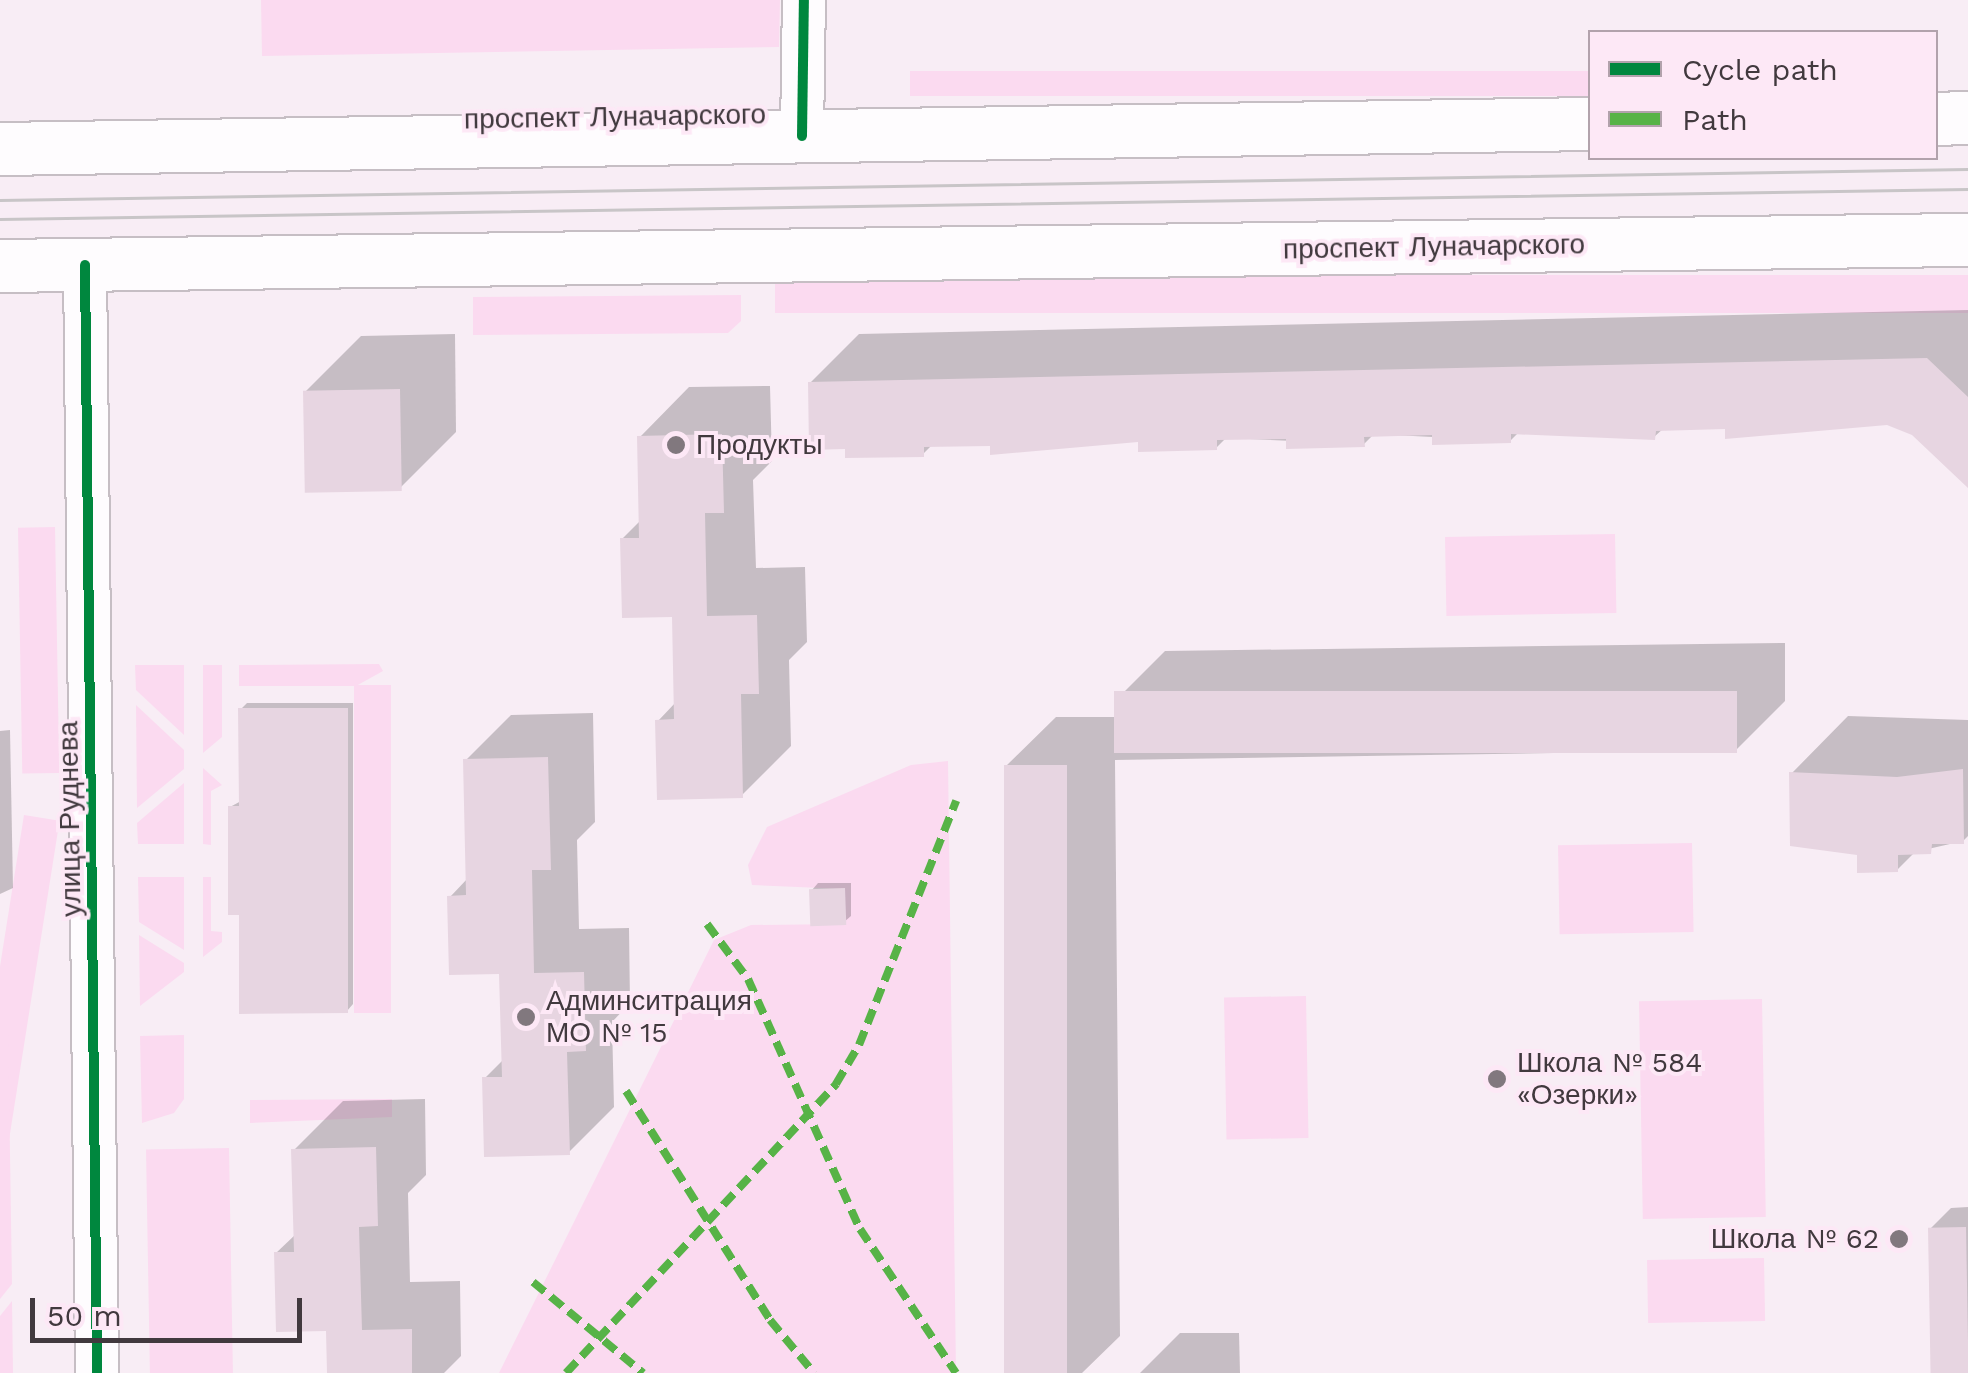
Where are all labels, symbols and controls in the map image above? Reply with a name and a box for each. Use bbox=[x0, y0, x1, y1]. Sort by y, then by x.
legend bbox=[1588, 30, 1938, 160]
text: Cycle path bbox=[1682, 52, 1838, 87]
street label: проспект Луначарского bbox=[464, 98, 766, 136]
text: Path bbox=[1682, 102, 1748, 137]
street label: проспект Луначарского bbox=[1283, 228, 1585, 266]
place label: Продукты bbox=[696, 428, 823, 462]
marker: Продукты bbox=[665, 434, 687, 456]
street label: улица Руднева bbox=[51, 721, 89, 917]
place label: Админситрация МО № 15 bbox=[546, 984, 752, 1050]
marker: Админситрация МО № 15 bbox=[515, 1006, 537, 1028]
place label: Школа № 584 «Озерки» bbox=[1517, 1046, 1702, 1112]
marker: Школа № 584 «Озерки» bbox=[1486, 1068, 1508, 1090]
place label: Школа № 62 bbox=[1711, 1222, 1879, 1256]
marker: Школа № 62 bbox=[1888, 1228, 1910, 1250]
scale bar bbox=[35, 1278, 308, 1340]
text: 50 m bbox=[47, 1298, 122, 1333]

